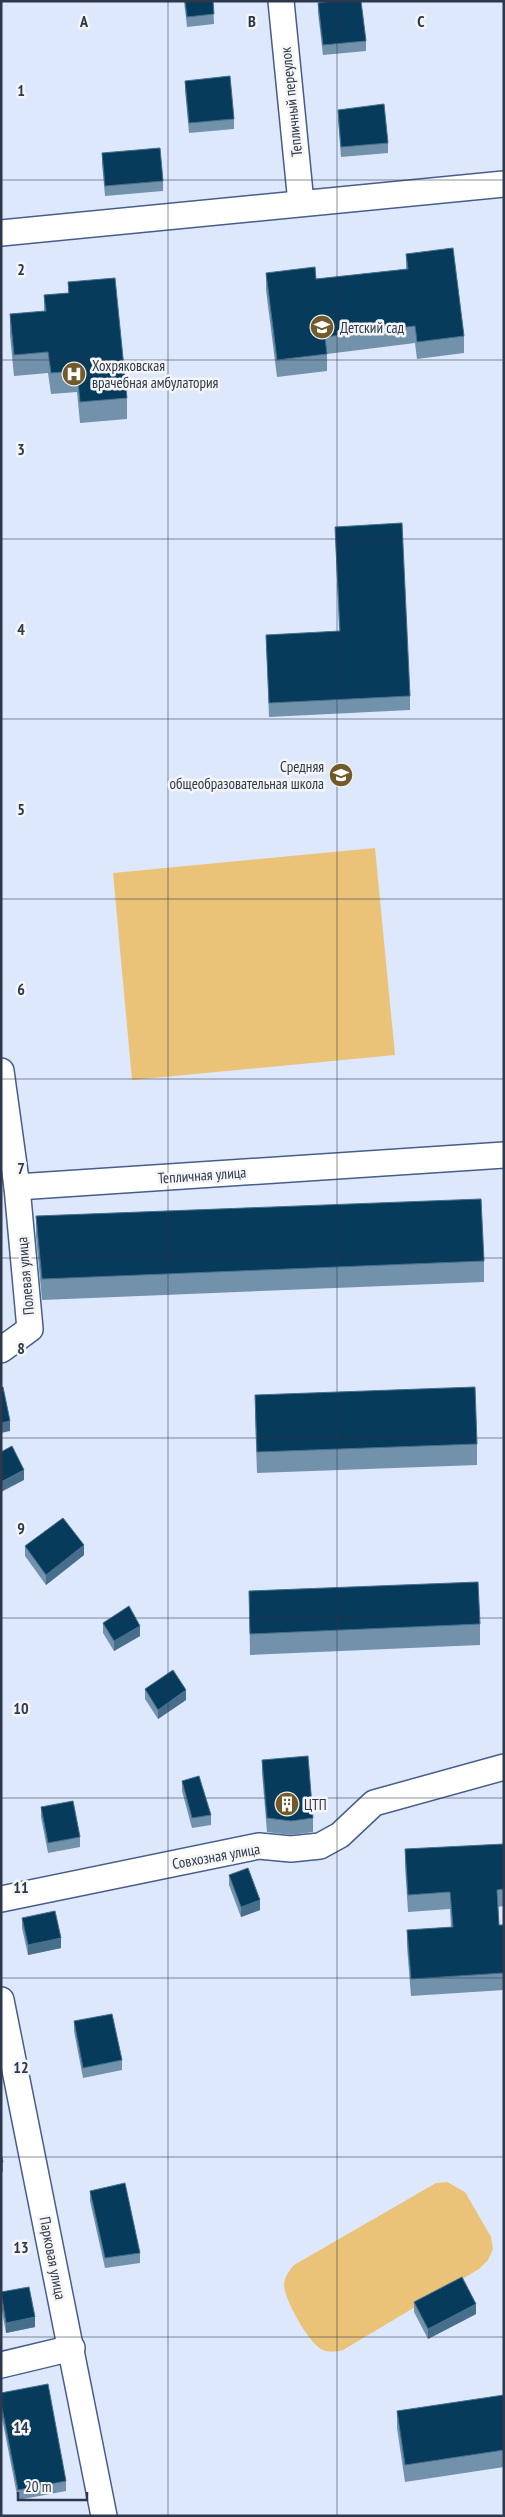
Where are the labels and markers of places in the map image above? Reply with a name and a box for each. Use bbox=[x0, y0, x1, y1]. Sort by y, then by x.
school or university icon: Детский сад bbox=[309, 314, 335, 340]
place label: Детский сад bbox=[340, 318, 405, 337]
place label: Хохряковская врачебная амбулатория bbox=[92, 356, 219, 392]
hospital icon: Хохряковская врачебная амбулатория bbox=[61, 361, 87, 387]
place label: Средняя общеобразовательная школа bbox=[170, 757, 324, 793]
school or university icon: Средняя общеобразовательная школа bbox=[328, 762, 354, 788]
building icon: ЦТП bbox=[274, 1791, 300, 1817]
place label: ЦТП bbox=[304, 1795, 327, 1814]

